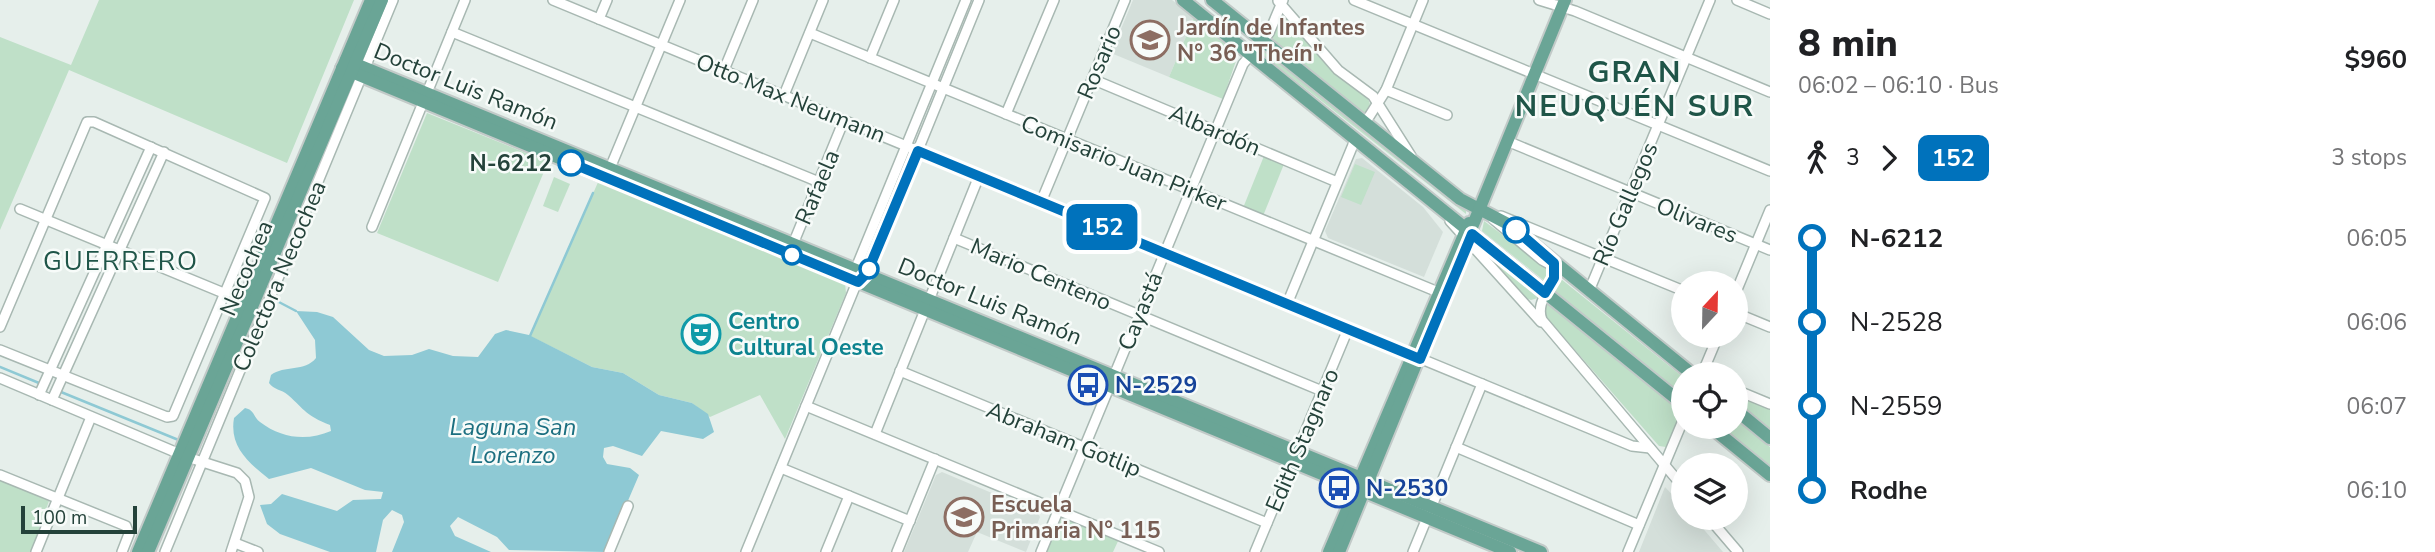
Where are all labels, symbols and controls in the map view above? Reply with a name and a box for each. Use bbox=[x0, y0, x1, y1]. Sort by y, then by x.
place label: Jardín de Infantes N° 36 "Theín" bbox=[1176, 12, 1365, 69]
text: 8 min bbox=[1798, 18, 1898, 69]
school or university icon: Jardín de Infantes N° 36 "Theín" bbox=[1129, 19, 1171, 61]
street label: Rosario bbox=[1070, 20, 1129, 104]
street label: Doctor Luis Ramón bbox=[369, 35, 562, 138]
text: $960 bbox=[2345, 42, 2407, 77]
street label: Otto Max Neumann bbox=[691, 46, 890, 151]
district label: GRAN NEUQUÉN SUR bbox=[1515, 52, 1755, 127]
text: 06:02 – 06:10 · Bus bbox=[1798, 70, 1999, 101]
street label: Albardón bbox=[1164, 97, 1265, 164]
street label: Comisario Juan Pirker bbox=[1016, 108, 1232, 219]
street label: Río Gallegos bbox=[1586, 138, 1665, 271]
icon: walk bbox=[1798, 139, 1836, 177]
icon: forward bbox=[1870, 139, 1908, 177]
text: 3 bbox=[1846, 142, 1860, 173]
text: 152 bbox=[1932, 142, 1975, 174]
text: 3 stops bbox=[2331, 142, 2407, 173]
street label: Rafaela bbox=[788, 145, 847, 229]
place label: N-6212 bbox=[470, 148, 552, 179]
marker: N-6212 bbox=[558, 150, 584, 176]
street label: Colectora Necochea bbox=[225, 176, 334, 376]
street label: Olivares bbox=[1652, 190, 1742, 251]
line badge: 152 bbox=[1062, 204, 1142, 250]
text: 152 bbox=[1080, 211, 1124, 243]
street label: Necochea bbox=[213, 216, 280, 321]
unlabelled marker bbox=[1503, 217, 1529, 243]
text: N-6212 bbox=[1850, 221, 1943, 256]
text: 06:05 bbox=[2347, 223, 2407, 254]
street label: Mario Centeno bbox=[966, 231, 1116, 318]
district label: GUERRERO bbox=[43, 244, 199, 279]
unlabelled marker bbox=[782, 245, 802, 265]
street label: Doctor Luis Ramón bbox=[893, 250, 1086, 353]
unlabelled marker bbox=[859, 259, 879, 279]
street label: Cayastá bbox=[1111, 267, 1170, 355]
north arrow bbox=[1671, 271, 1748, 348]
map controls bbox=[1671, 271, 1748, 530]
text: N-2528 bbox=[1850, 305, 1943, 340]
place label: Centro Cultural Oeste bbox=[728, 306, 884, 363]
text: 06:06 bbox=[2347, 307, 2407, 338]
theatre icon: Centro Cultural Oeste bbox=[680, 313, 722, 355]
button: locate bbox=[1671, 362, 1748, 439]
bus stop icon: N-2529 bbox=[1067, 364, 1109, 406]
street label: Edith Stagnaro bbox=[1258, 364, 1347, 517]
place label: N-2529 bbox=[1115, 370, 1197, 401]
text: N-2559 bbox=[1850, 389, 1943, 424]
text: 06:07 bbox=[2347, 391, 2407, 422]
street label: Abraham Gotlip bbox=[982, 394, 1146, 485]
water label: Laguna San Lorenzo bbox=[450, 411, 576, 471]
button: layers bbox=[1671, 453, 1748, 530]
bus stop icon: N-2530 bbox=[1318, 467, 1360, 509]
place label: N-2530 bbox=[1366, 473, 1448, 504]
text: Rodhe bbox=[1850, 473, 1927, 508]
text: 06:10 bbox=[2347, 475, 2407, 506]
place label: Escuela Primaria N° 115 bbox=[991, 489, 1161, 546]
school or university icon: Escuela Primaria N° 115 bbox=[943, 496, 985, 538]
scale bar bbox=[21, 503, 136, 535]
text: 100 m bbox=[32, 505, 87, 531]

